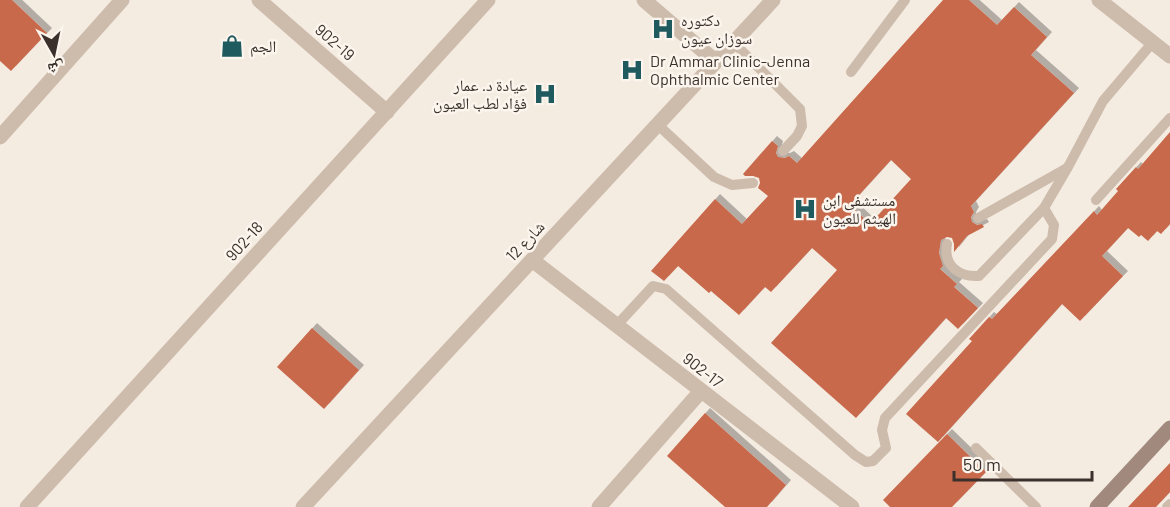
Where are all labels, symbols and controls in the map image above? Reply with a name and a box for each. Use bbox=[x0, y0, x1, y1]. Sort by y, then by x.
place label: دكتوره سوزان عيون bbox=[681, 10, 752, 49]
hospital icon: دكتوره سوزان عيون bbox=[650, 16, 676, 42]
street label: 902-19 bbox=[312, 19, 359, 64]
north arrow bbox=[24, 24, 84, 84]
shop icon: الجم bbox=[219, 33, 245, 59]
place label: الجم bbox=[250, 36, 276, 57]
place label: Dr Ammar Clinic-Jenna Ophthalmic Center bbox=[650, 51, 810, 88]
hospital icon: Dr Ammar Clinic-Jenna Ophthalmic Center bbox=[619, 57, 645, 83]
text: ش bbox=[46, 58, 66, 80]
place label: عيادة د. عمار فؤاد لطب العيون bbox=[433, 75, 527, 114]
hospital icon: عيادة د. عمار فؤاد لطب العيون bbox=[532, 81, 558, 107]
place label: مستشفى ابن الهيثم للعيون bbox=[823, 190, 896, 229]
hospital icon: مستشفى ابن الهيثم للعيون bbox=[792, 196, 818, 222]
street label: 902-18 bbox=[221, 217, 266, 264]
street label: شارع 12 bbox=[501, 217, 549, 266]
street label: 902-17 bbox=[680, 348, 727, 391]
scale bar bbox=[954, 444, 1092, 482]
text: 50 m bbox=[963, 453, 1001, 475]

